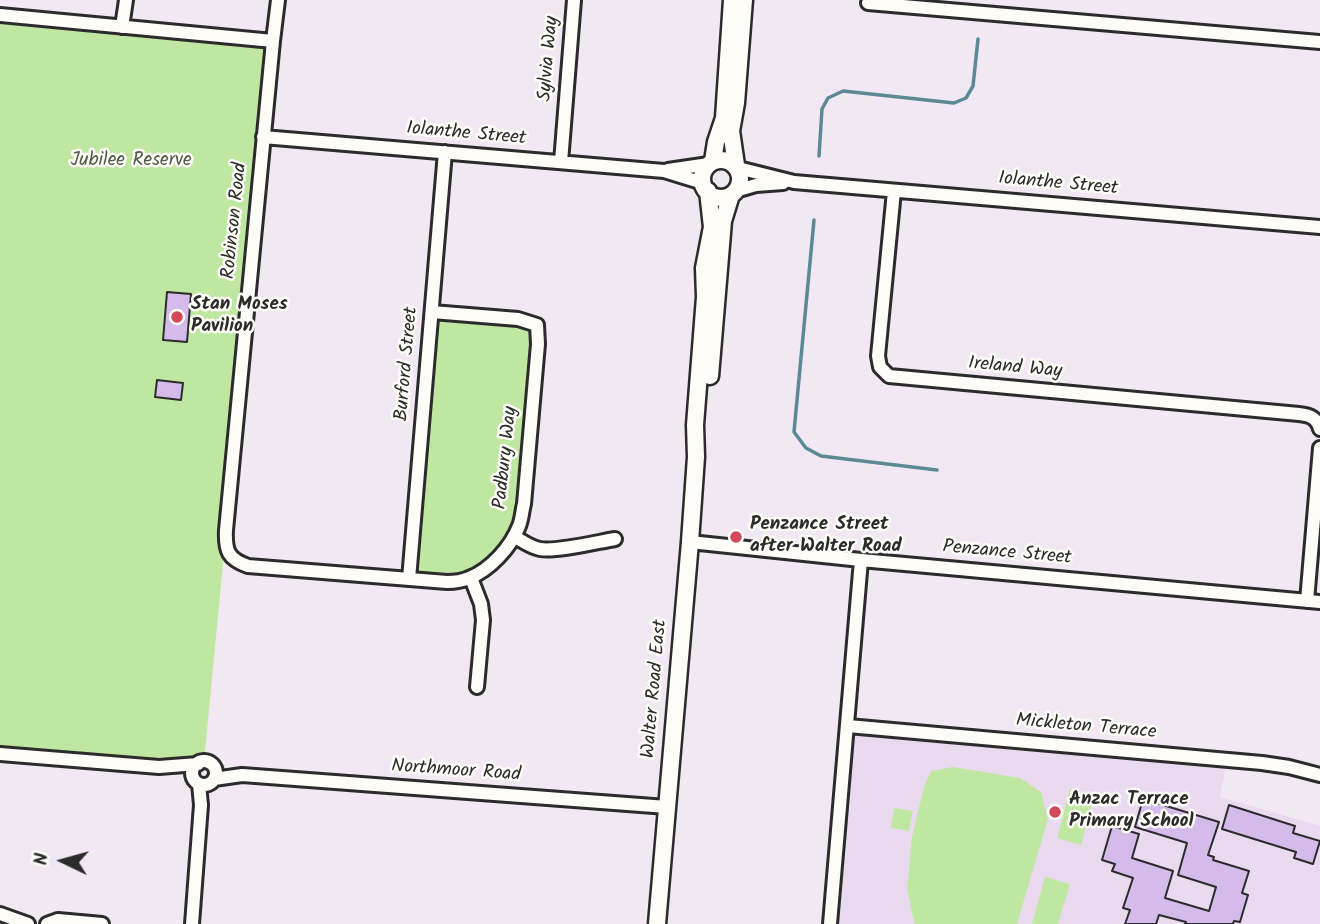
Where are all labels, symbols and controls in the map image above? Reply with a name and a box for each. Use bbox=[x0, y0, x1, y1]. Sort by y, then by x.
street label: Sylvia Way bbox=[535, 15, 565, 103]
street label: Iolanthe Street bbox=[405, 118, 527, 152]
park label: Jubilee Reserve bbox=[70, 151, 192, 173]
street label: Robinson Road bbox=[219, 162, 253, 280]
street label: Iolanthe Street bbox=[997, 168, 1119, 202]
place label: Stan Moses Pavilion bbox=[191, 295, 288, 339]
street label: Burford Street bbox=[392, 306, 424, 422]
marker: Stan Moses Pavilion bbox=[169, 309, 185, 325]
street label: Ireland Way bbox=[967, 354, 1063, 384]
street label: Padbury Way bbox=[490, 405, 524, 511]
place label: Penzance Street after Walter Road bbox=[750, 515, 902, 559]
marker: Penzance Street after Walter Road bbox=[728, 529, 744, 545]
street label: Penzance Street bbox=[942, 537, 1072, 571]
street label: Walter Road East bbox=[639, 619, 673, 759]
street label: Mickleton Terrace bbox=[1015, 710, 1157, 746]
street label: Northmoor Road bbox=[391, 756, 521, 788]
place label: Anzac Terrace Primary School bbox=[1069, 790, 1193, 834]
marker: Anzac Terrace Primary School bbox=[1047, 804, 1063, 820]
north arrow bbox=[28, 826, 98, 896]
text: N bbox=[27, 852, 58, 866]

